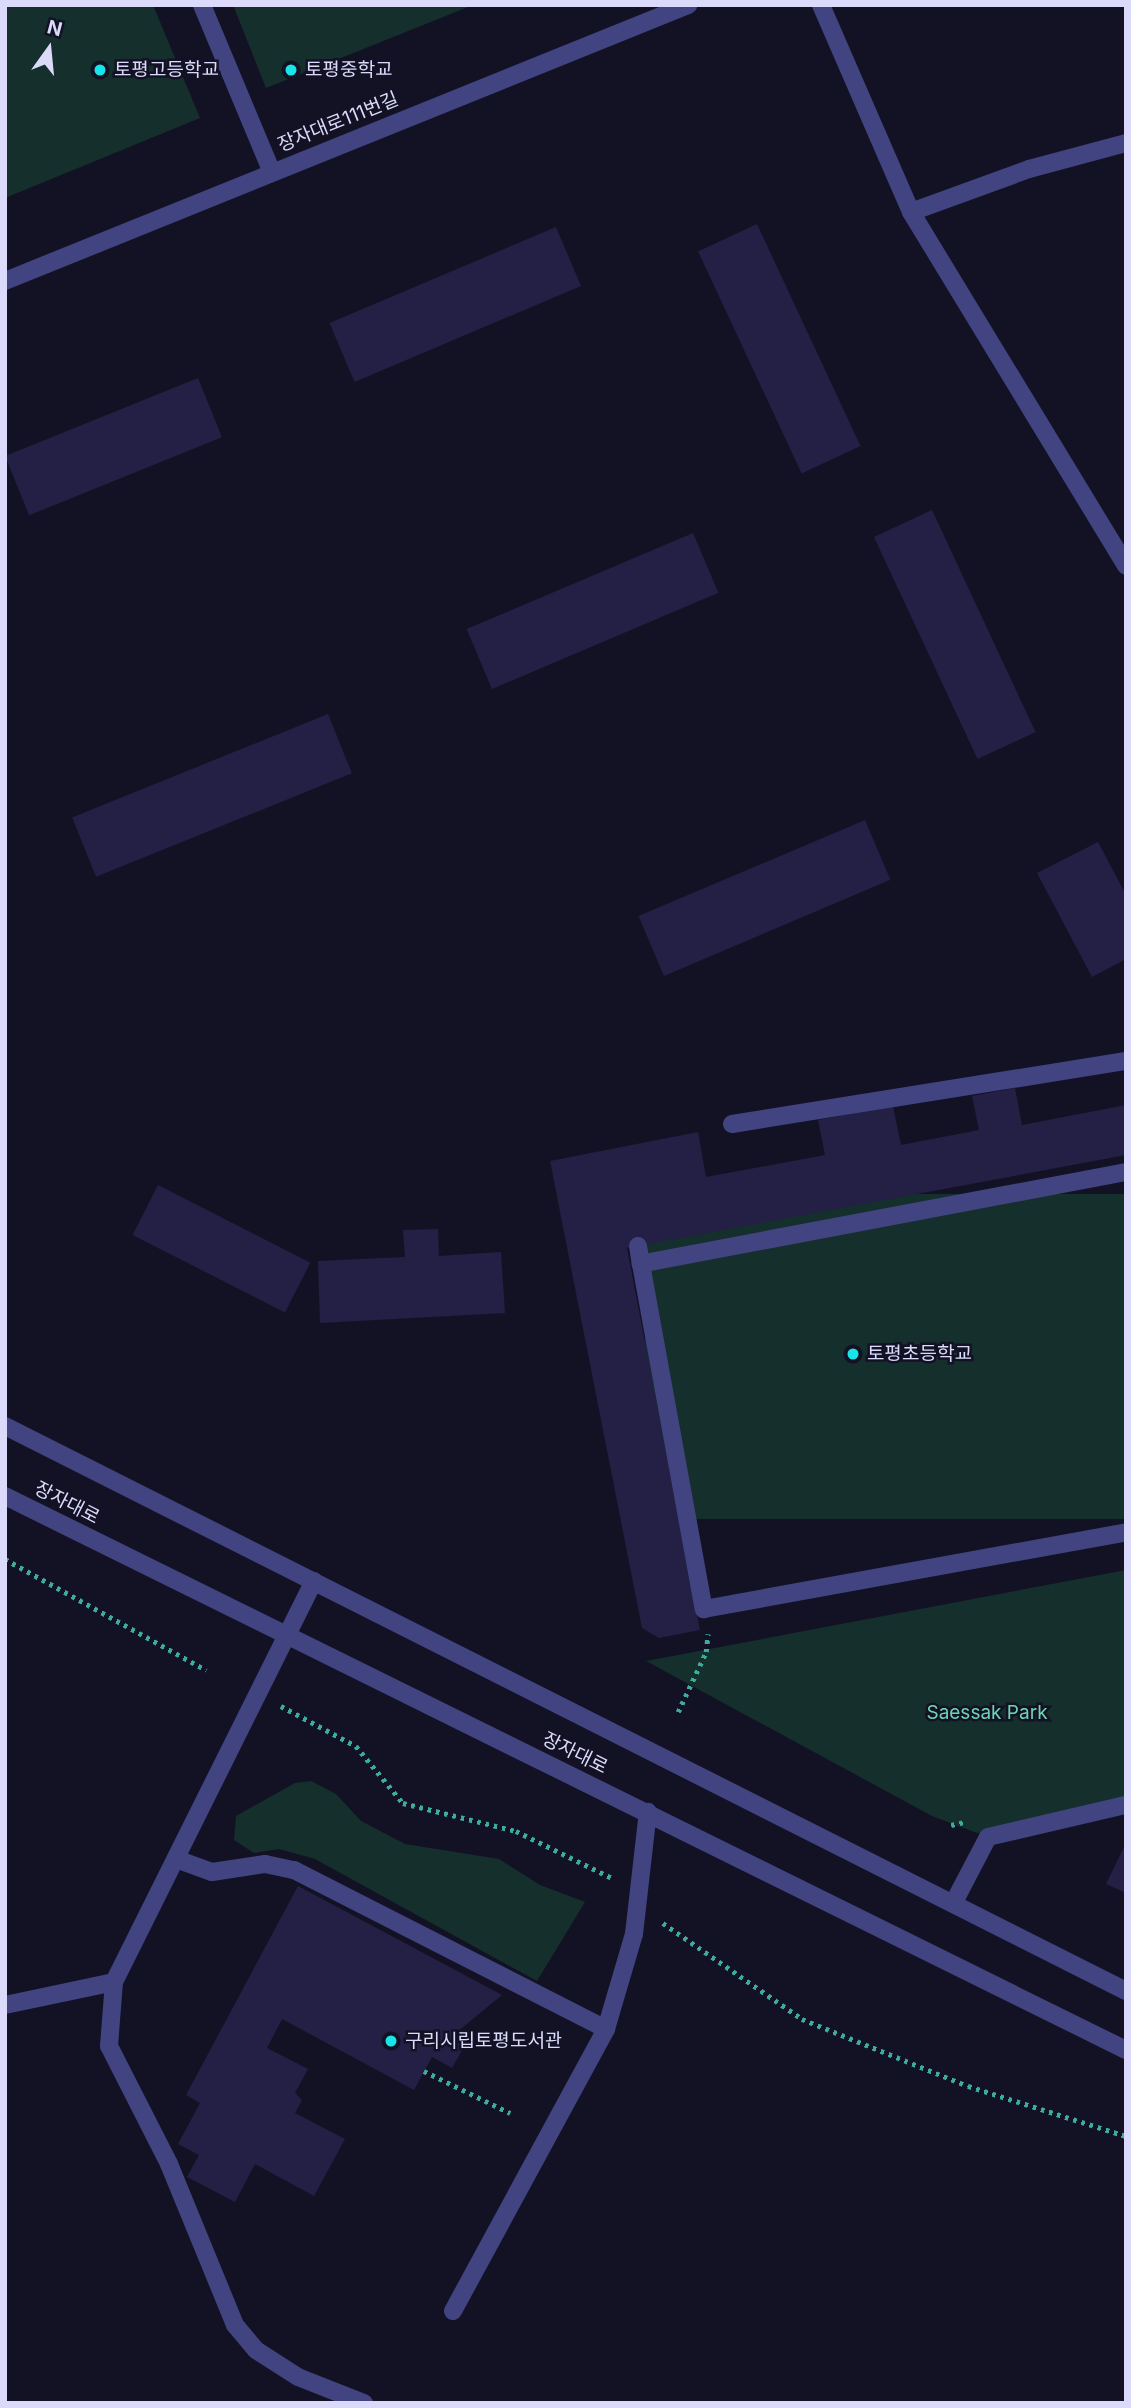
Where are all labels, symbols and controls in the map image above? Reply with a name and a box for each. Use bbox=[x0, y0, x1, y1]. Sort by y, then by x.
north arrow bbox=[14, 14, 84, 84]
text: N bbox=[45, 15, 65, 41]
place label: 토평고등학교 bbox=[114, 59, 219, 81]
place label: 토평중학교 bbox=[305, 59, 392, 81]
marker: 토평고등학교 bbox=[92, 62, 108, 78]
marker: 토평중학교 bbox=[283, 62, 299, 78]
street label: 장자대로111번길 bbox=[274, 87, 402, 157]
place label: 토평초등학교 bbox=[867, 1343, 972, 1365]
marker: 토평초등학교 bbox=[845, 1346, 861, 1362]
street label: 장자대로 bbox=[31, 1477, 103, 1529]
park label: Saessak Park bbox=[926, 1702, 1048, 1724]
street label: 장자대로 bbox=[539, 1727, 611, 1779]
place label: 구리시립토평도서관 bbox=[405, 2030, 562, 2052]
marker: 구리시립토평도서관 bbox=[383, 2033, 399, 2049]

